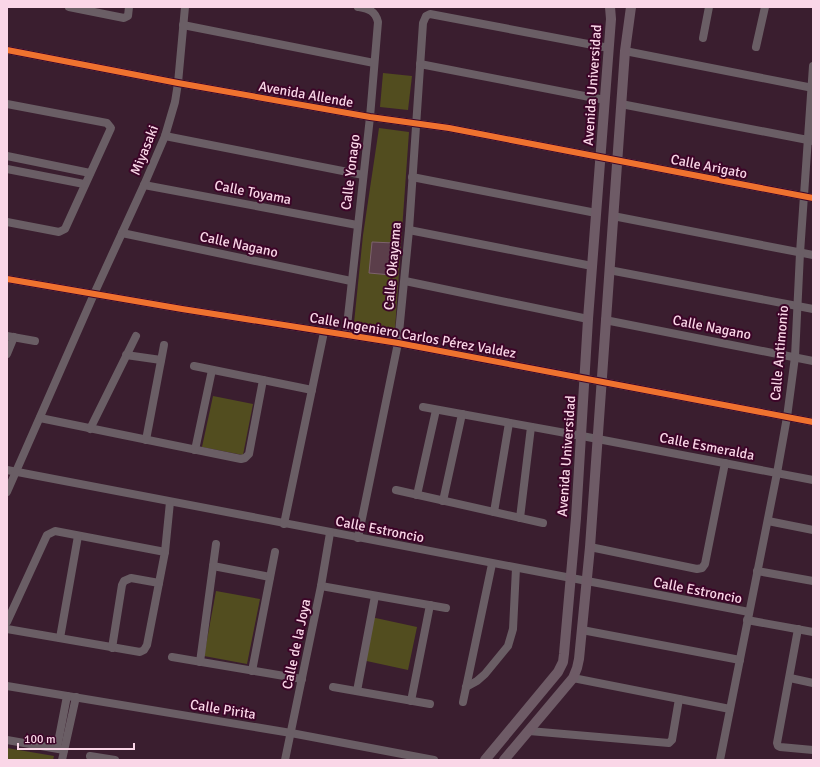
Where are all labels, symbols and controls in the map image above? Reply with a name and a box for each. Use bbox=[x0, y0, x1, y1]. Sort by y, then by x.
street label: Avenida Universidad bbox=[580, 24, 605, 146]
street label: Avenida Allende bbox=[257, 78, 355, 111]
street label: Miyasaki bbox=[127, 123, 162, 178]
street label: Calle Yonago bbox=[337, 133, 364, 211]
street label: Calle Arigato bbox=[669, 151, 749, 182]
street label: Calle Toyama bbox=[213, 177, 293, 208]
street label: Calle Okayama bbox=[380, 221, 405, 311]
street label: Calle Nagano bbox=[198, 228, 280, 261]
street label: Calle Antimonio bbox=[767, 305, 792, 401]
street label: Calle Ingeniero Carlos Pérez Valdez bbox=[308, 309, 518, 362]
street label: Calle Nagano bbox=[671, 312, 753, 343]
street label: Avenida Universidad bbox=[554, 395, 579, 517]
street label: Calle Esmeralda bbox=[658, 429, 756, 464]
street label: Calle Estroncio bbox=[334, 513, 426, 546]
street label: Calle Estroncio bbox=[652, 574, 744, 607]
street label: Calle de la Joya bbox=[279, 597, 314, 691]
street label: Calle Pirita bbox=[189, 696, 257, 723]
scale bar bbox=[18, 725, 134, 751]
text: 100 m bbox=[24, 732, 56, 747]

